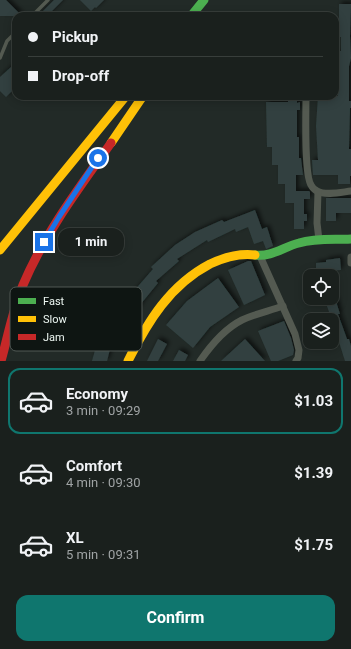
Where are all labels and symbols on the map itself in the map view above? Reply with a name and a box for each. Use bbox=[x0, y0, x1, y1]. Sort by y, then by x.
route start bbox=[89, 149, 107, 167]
callout: 1 min bbox=[58, 228, 124, 256]
route end bbox=[35, 233, 53, 251]
legend bbox=[10, 287, 142, 351]
text: Fast bbox=[43, 295, 65, 308]
text: Slow bbox=[43, 313, 67, 326]
text: Jam bbox=[43, 331, 65, 344]

